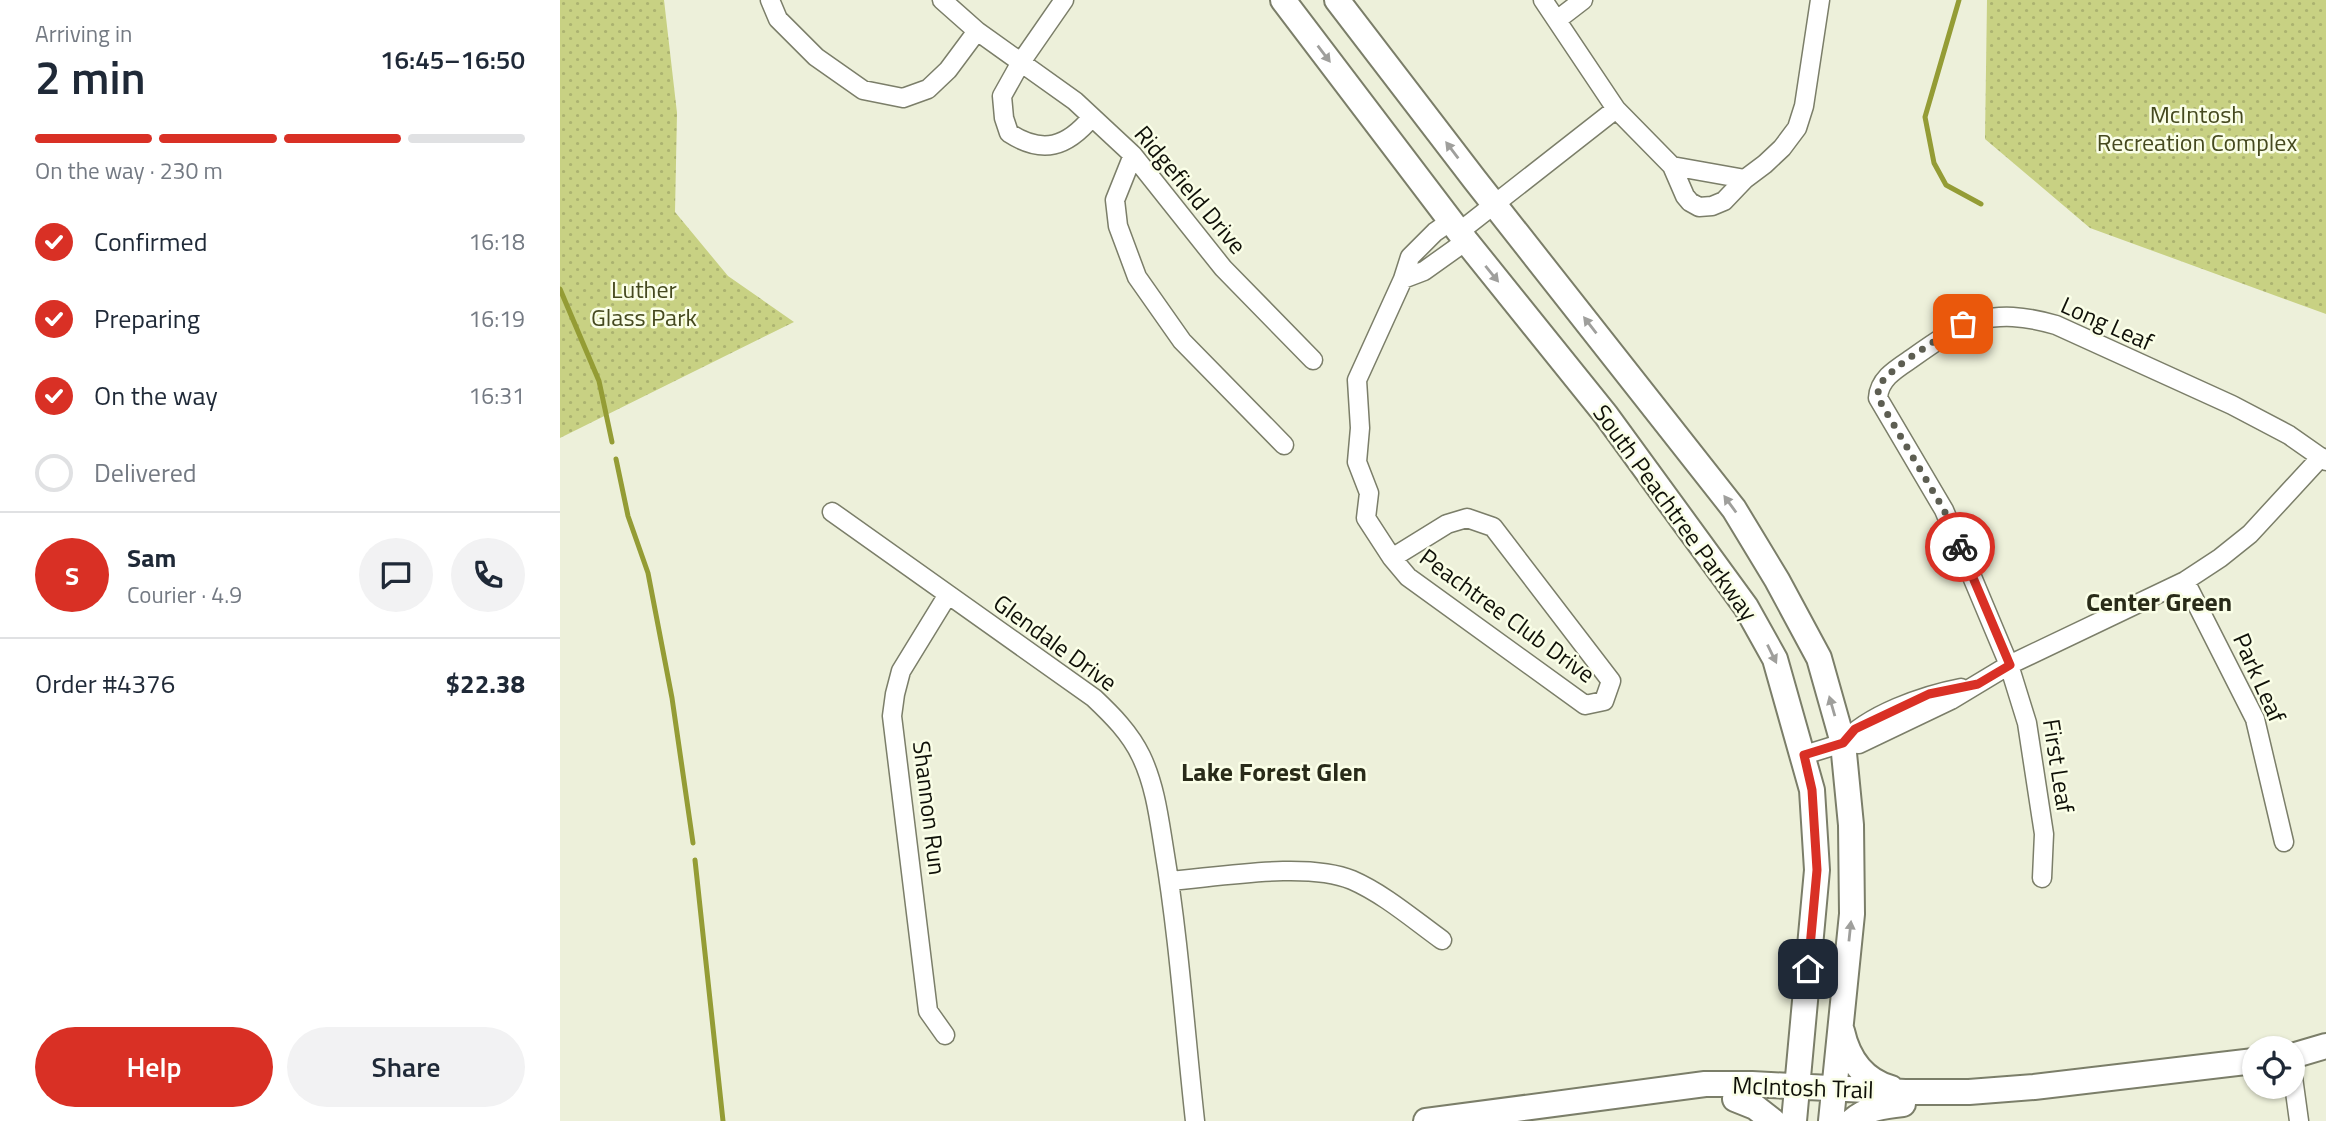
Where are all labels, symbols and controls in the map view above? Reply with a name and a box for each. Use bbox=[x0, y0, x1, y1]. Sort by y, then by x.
text: Arriving in bbox=[35, 16, 132, 51]
text: 16:45–16:50 bbox=[380, 40, 525, 79]
text: 2 min bbox=[35, 42, 146, 112]
one-way arrow bbox=[1317, 45, 1332, 63]
park label: McIntosh Recreation Complex bbox=[2097, 96, 2297, 160]
street label: Ridgefield Drive bbox=[1126, 117, 1256, 262]
one-way arrow bbox=[1446, 141, 1460, 159]
text: On the way · 230 m bbox=[35, 153, 223, 188]
text: Confirmed bbox=[94, 222, 208, 261]
icon: check bbox=[35, 223, 73, 261]
text: 16:18 bbox=[468, 224, 525, 259]
one-way arrow bbox=[1485, 264, 1500, 282]
park label: Luther Glass Park bbox=[591, 271, 697, 335]
street label: Long Leaf bbox=[2055, 287, 2160, 359]
pin bbox=[1933, 294, 1993, 354]
text: Preparing bbox=[94, 299, 200, 338]
icon: check bbox=[35, 300, 73, 338]
text: 16:19 bbox=[468, 301, 525, 336]
icon: bag bbox=[1944, 305, 1982, 343]
one-way arrow bbox=[1583, 316, 1597, 334]
text: On the way bbox=[94, 376, 218, 415]
icon: check bbox=[35, 377, 73, 415]
text: 16:31 bbox=[468, 378, 525, 413]
street label: South Peachtree Parkway bbox=[1585, 397, 1767, 629]
text: Delivered bbox=[94, 453, 197, 492]
one-way arrow bbox=[1723, 495, 1737, 513]
courier bbox=[1925, 512, 1995, 582]
icon: bike bbox=[1941, 528, 1979, 566]
text: Sam bbox=[127, 538, 176, 577]
button: chat bbox=[359, 538, 433, 612]
button: phone bbox=[451, 538, 525, 612]
street label: Peachtree Club Drive bbox=[1412, 539, 1603, 691]
text: S bbox=[65, 556, 79, 595]
text: Courier · 4.9 bbox=[127, 577, 242, 612]
district label: Center Green bbox=[2086, 582, 2232, 621]
street label: Glendale Drive bbox=[986, 585, 1125, 700]
street label: Park Leaf bbox=[2224, 627, 2296, 728]
one-way arrow bbox=[1766, 644, 1777, 664]
text: Order #4376 bbox=[35, 664, 175, 703]
text: $22.38 bbox=[446, 664, 525, 703]
one-way arrow bbox=[1826, 695, 1837, 717]
street label: First Leaf bbox=[2034, 716, 2084, 815]
street label: Shannon Run bbox=[904, 739, 956, 877]
district label: Lake Forest Glen bbox=[1181, 752, 1367, 791]
one-way arrow bbox=[1845, 920, 1856, 942]
pin bbox=[1778, 939, 1838, 999]
icon: home bbox=[1789, 950, 1827, 988]
button: Help bbox=[35, 1027, 273, 1107]
button: Share bbox=[287, 1027, 525, 1107]
map controls bbox=[2242, 1036, 2305, 1099]
button: locate bbox=[2242, 1036, 2305, 1099]
street label: McIntosh Trail bbox=[1732, 1067, 1874, 1107]

